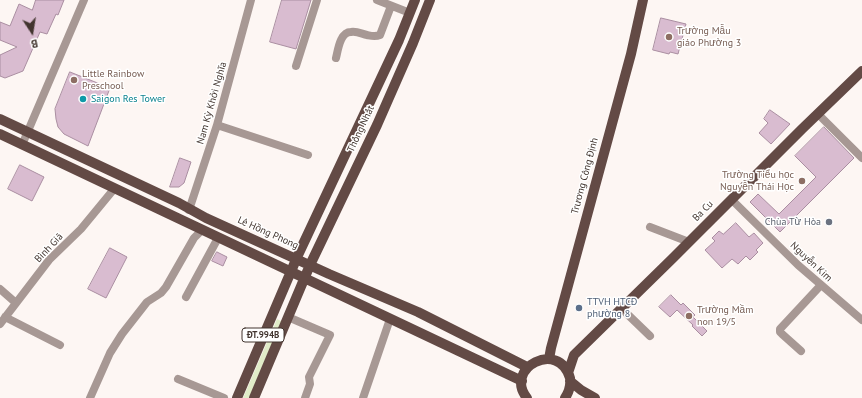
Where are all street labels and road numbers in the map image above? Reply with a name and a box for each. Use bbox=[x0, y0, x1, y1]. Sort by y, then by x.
street label: Nam Kỳ Khởi Nghĩa bbox=[195, 60, 229, 146]
street label: Thống Nhất bbox=[345, 104, 377, 154]
street label: Trương Công Định bbox=[569, 136, 601, 216]
street label: Ba Cu bbox=[690, 198, 716, 224]
street label: Lê Hồng Phong bbox=[236, 214, 300, 252]
street label: Bình Giã bbox=[32, 231, 66, 265]
street label: Nguyễn Kim bbox=[788, 240, 834, 284]
road number: ĐT.994B bbox=[242, 328, 284, 342]

